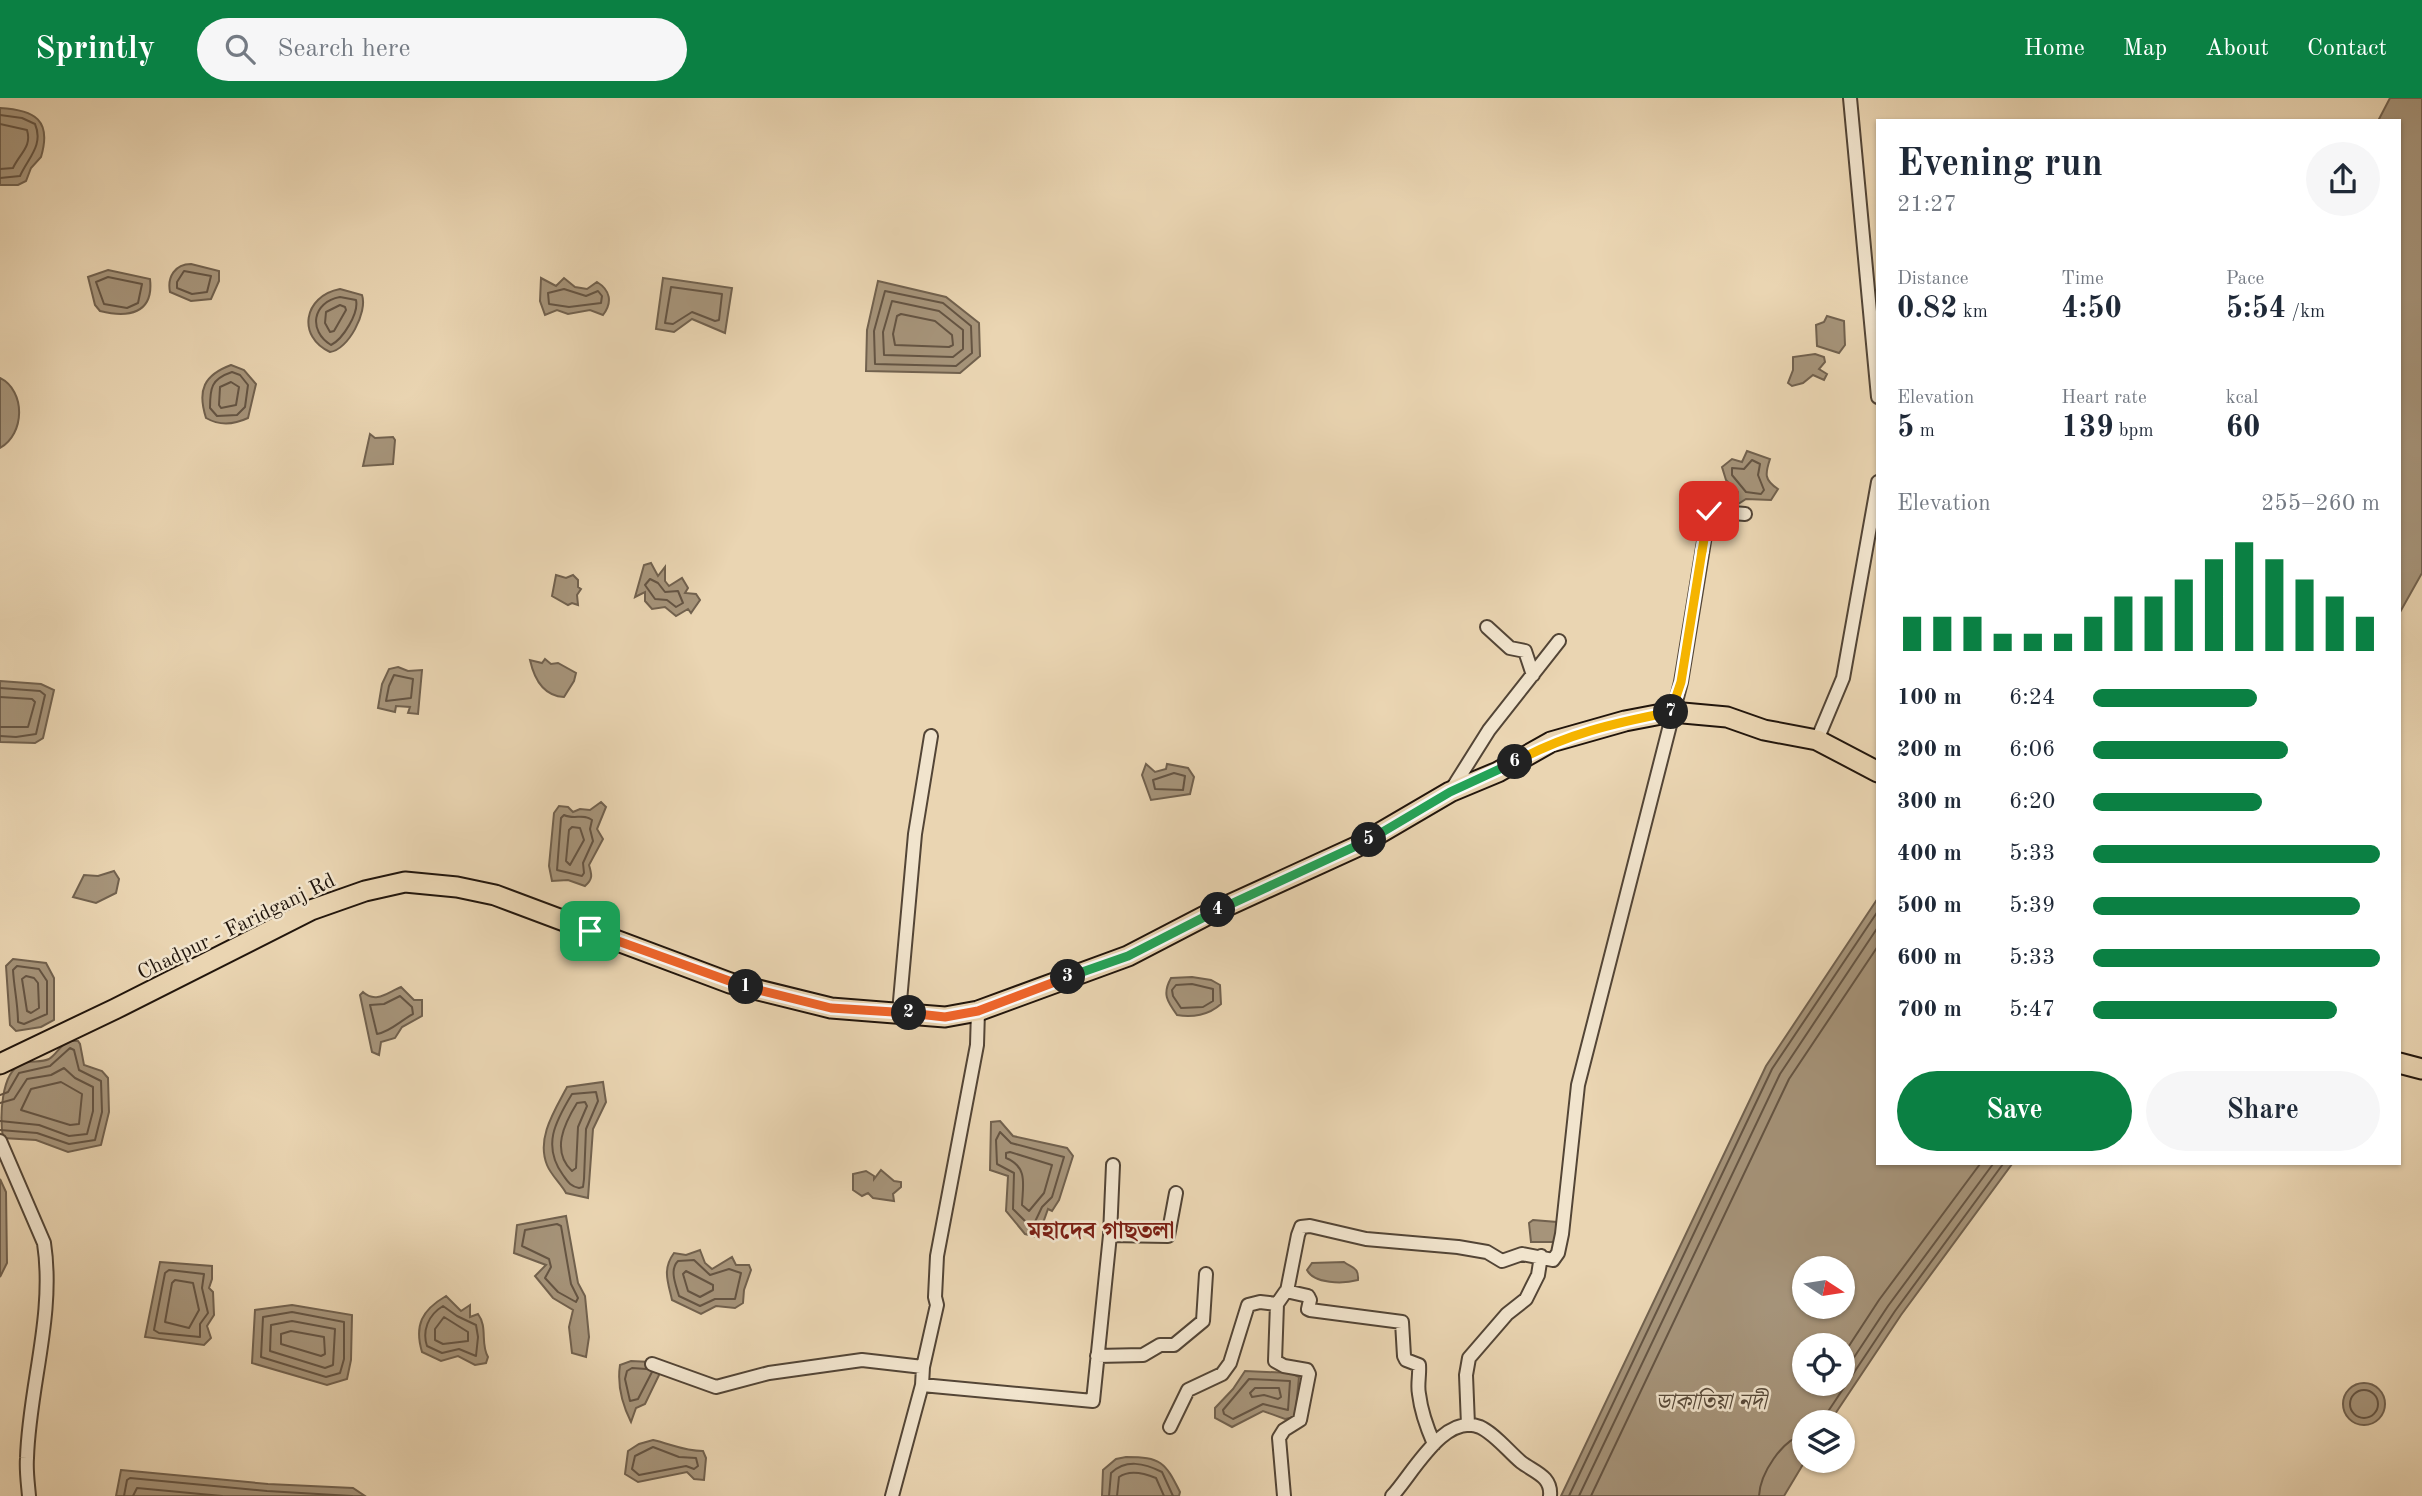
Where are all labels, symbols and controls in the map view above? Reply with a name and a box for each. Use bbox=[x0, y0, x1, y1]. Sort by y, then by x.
search box bbox=[197, 18, 687, 81]
icon: search bbox=[221, 30, 259, 68]
text: Sprintly bbox=[35, 33, 155, 66]
text: Search here bbox=[277, 36, 410, 62]
text: Home bbox=[2024, 37, 2085, 61]
text: Map bbox=[2123, 37, 2167, 61]
text: About bbox=[2205, 37, 2269, 61]
text: Contact bbox=[2307, 37, 2387, 61]
button: share bbox=[2306, 142, 2380, 216]
text: Evening run bbox=[1897, 146, 2103, 184]
text: 21:27 bbox=[1897, 193, 1957, 216]
text: Distance bbox=[1897, 270, 1969, 289]
text: Time bbox=[2061, 270, 2104, 289]
text: Pace bbox=[2226, 270, 2264, 289]
text: 0.82 bbox=[1897, 294, 1958, 324]
text: 4:50 bbox=[2061, 294, 2122, 324]
text: 5:54 bbox=[2226, 294, 2286, 324]
text: km bbox=[1958, 303, 1988, 322]
text: /km bbox=[2286, 303, 2325, 322]
text: Elevation bbox=[1897, 389, 1974, 408]
text: Heart rate bbox=[2061, 389, 2147, 408]
text: kcal bbox=[2226, 389, 2258, 408]
text: 5 bbox=[1897, 413, 1914, 443]
text: 139 bbox=[2061, 413, 2114, 443]
text: 60 bbox=[2226, 413, 2260, 443]
text: m bbox=[1914, 422, 1935, 441]
text: bpm bbox=[2114, 422, 2154, 441]
pin bbox=[1679, 481, 1739, 541]
icon: check bbox=[1690, 492, 1728, 530]
text: Elevation bbox=[1897, 492, 1991, 515]
text: 255–260 m bbox=[2261, 492, 2380, 515]
text: 100 m bbox=[1897, 686, 1962, 709]
text: 6:24 bbox=[2009, 686, 2055, 709]
pin: 7 bbox=[1654, 694, 1688, 730]
text: 7 bbox=[1665, 702, 1676, 721]
text: 200 m bbox=[1897, 738, 1962, 761]
text: 6:06 bbox=[2009, 738, 2055, 761]
pin: 6 bbox=[1498, 744, 1532, 780]
text: 6 bbox=[1509, 752, 1520, 771]
text: 300 m bbox=[1897, 790, 1962, 813]
text: 6:20 bbox=[2009, 790, 2055, 813]
pin: 5 bbox=[1352, 822, 1386, 858]
text: 5 bbox=[1363, 830, 1374, 849]
text: 400 m bbox=[1897, 842, 1962, 865]
text: 5:33 bbox=[2009, 842, 2055, 865]
street label: Chadpur - Faridganj Rd bbox=[134, 870, 339, 984]
pin: 4 bbox=[1200, 892, 1236, 928]
text: 500 m bbox=[1897, 894, 1962, 917]
text: 5:39 bbox=[2009, 894, 2055, 917]
text: 4 bbox=[1212, 900, 1223, 919]
pin bbox=[560, 901, 620, 961]
icon: arrive bbox=[571, 912, 609, 950]
text: 600 m bbox=[1897, 946, 1962, 969]
text: 5:33 bbox=[2009, 946, 2055, 969]
pin: 3 bbox=[1050, 960, 1086, 994]
text: 3 bbox=[1062, 967, 1073, 986]
pin: 1 bbox=[728, 970, 764, 1004]
text: 1 bbox=[740, 977, 751, 996]
pin: 2 bbox=[892, 996, 926, 1030]
text: 700 m bbox=[1897, 998, 1962, 1021]
text: 5:47 bbox=[2009, 998, 2055, 1021]
text: 2 bbox=[903, 1003, 914, 1022]
button: Save bbox=[1897, 1071, 2132, 1151]
button: Share bbox=[2146, 1071, 2380, 1151]
district label: মহাদেব গাছতলা bbox=[1026, 1220, 1175, 1244]
north arrow bbox=[1792, 1256, 1855, 1320]
map controls bbox=[1792, 1256, 1855, 1473]
button: locate bbox=[1792, 1333, 1855, 1396]
water label: ডাকাতিয়া নদী bbox=[1656, 1387, 1769, 1414]
button: layers bbox=[1792, 1410, 1855, 1473]

